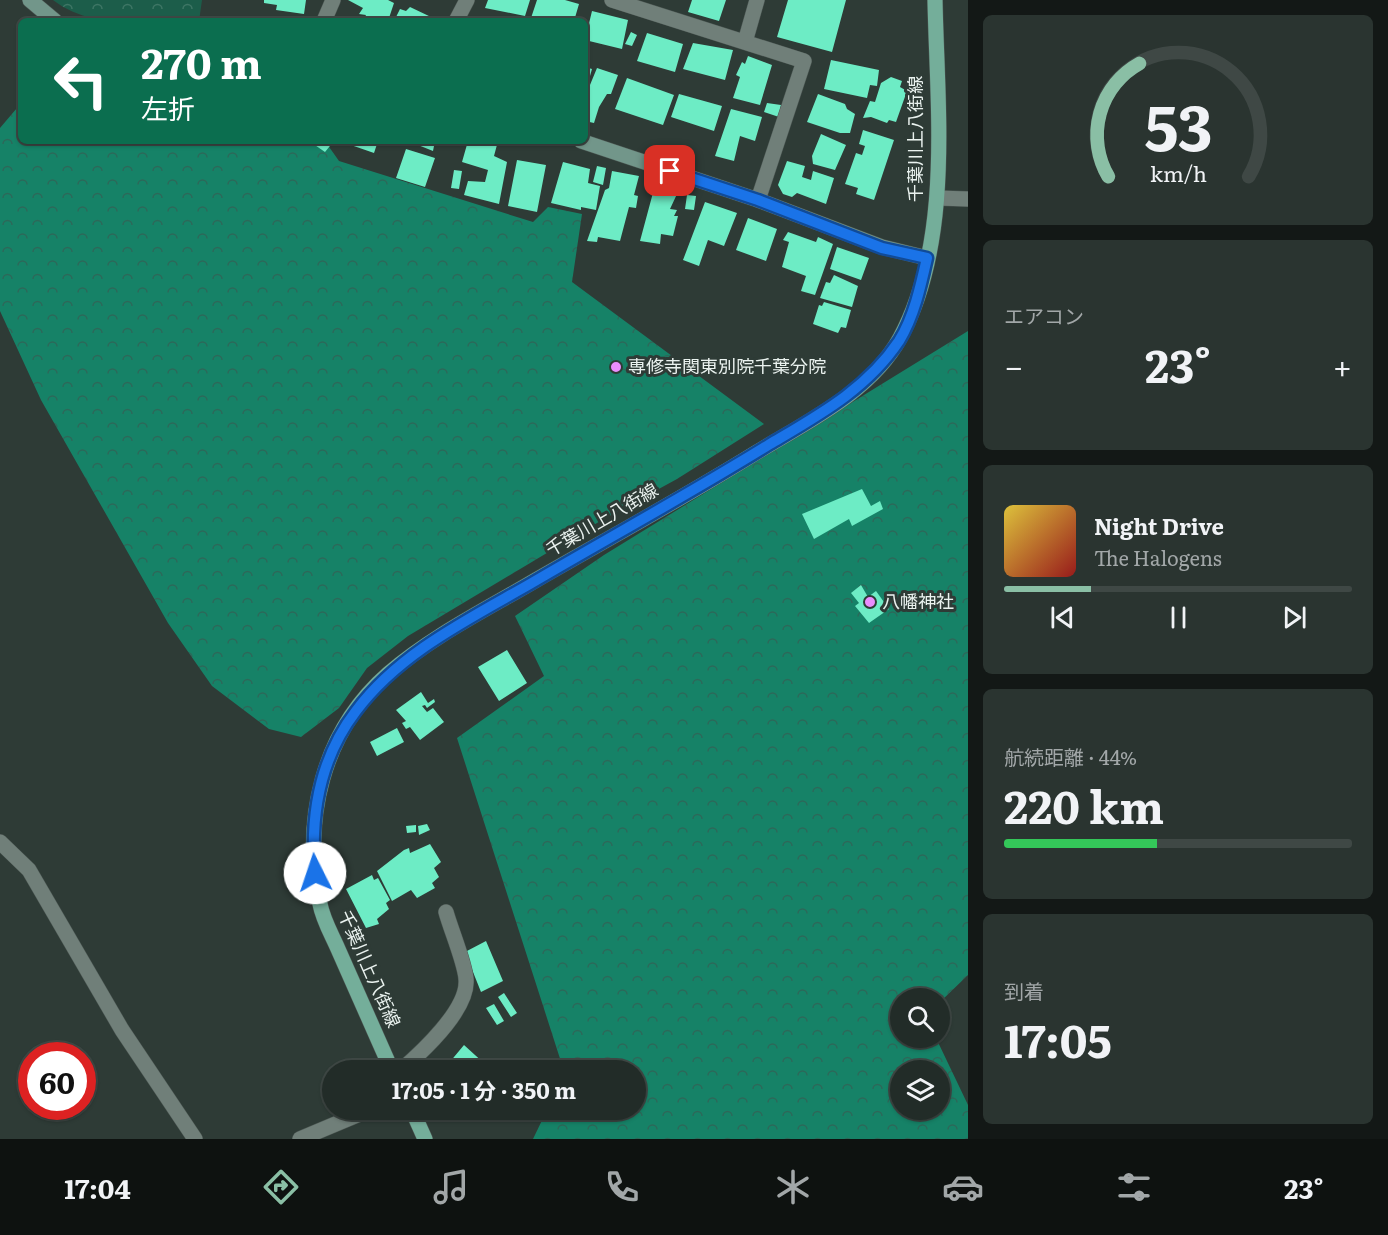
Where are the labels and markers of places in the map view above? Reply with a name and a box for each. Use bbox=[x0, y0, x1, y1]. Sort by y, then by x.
pin bbox=[644, 145, 695, 196]
place label: 専修寺関東別院千葉分院 bbox=[628, 352, 826, 379]
marker: 専修寺関東別院千葉分院 bbox=[609, 360, 623, 374]
place label: 八幡神社 bbox=[882, 587, 954, 614]
marker: 八幡神社 bbox=[863, 595, 877, 609]

